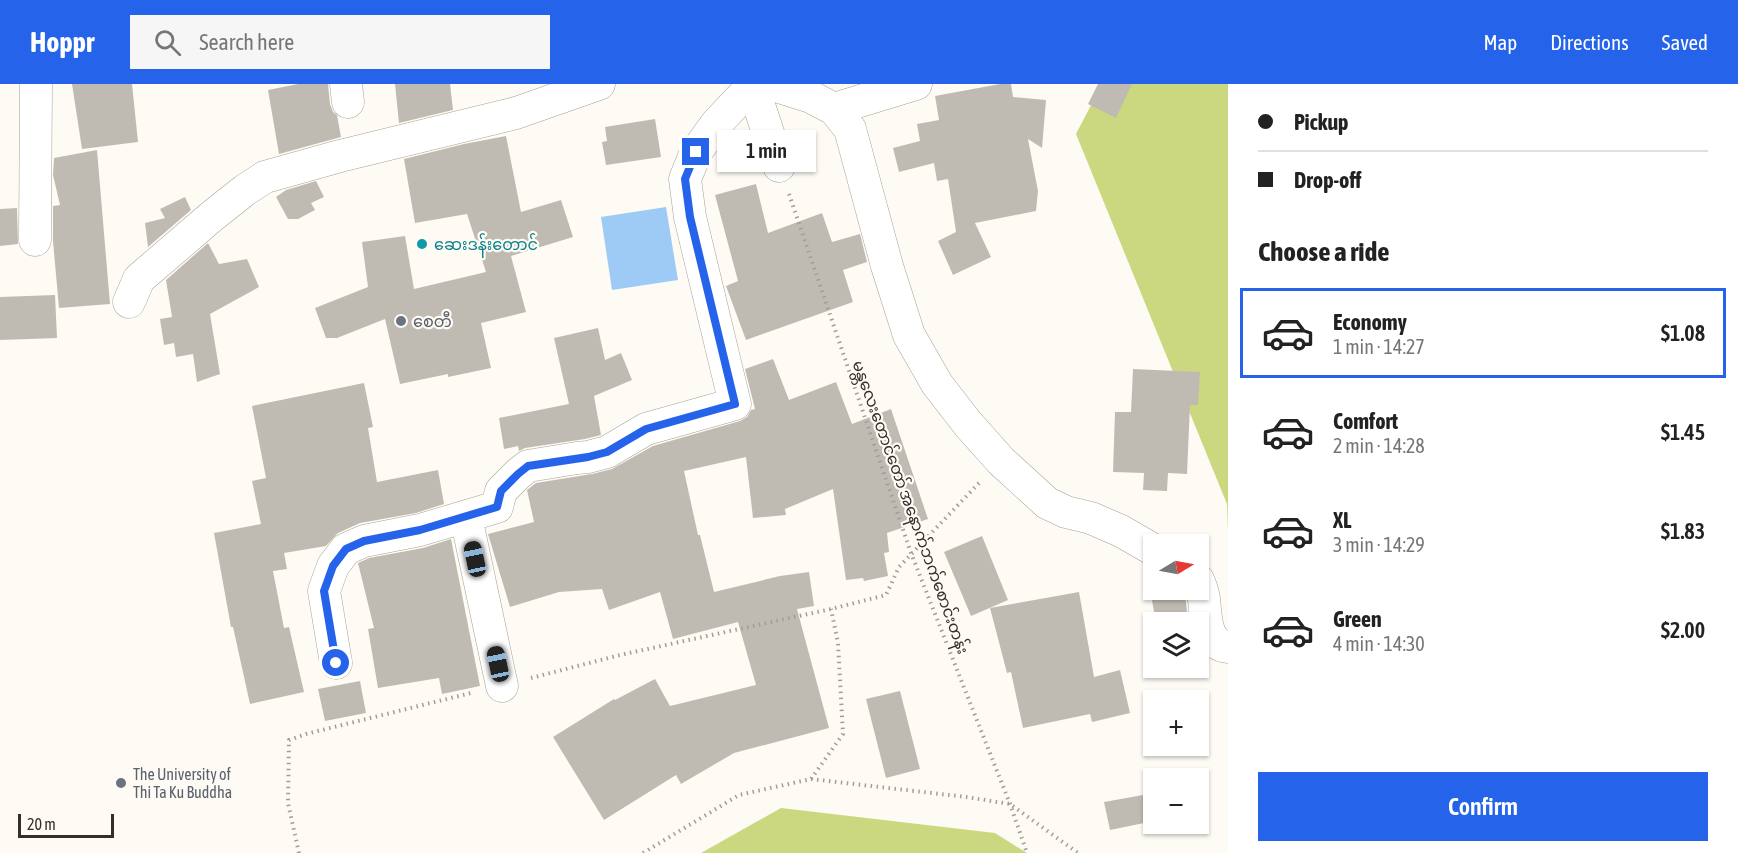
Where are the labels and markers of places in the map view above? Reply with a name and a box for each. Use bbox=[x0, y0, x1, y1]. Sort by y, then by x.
place label: ဆေးဒန်းတောင် bbox=[434, 233, 538, 258]
marker: ဆေးဒန်းတောင် bbox=[415, 237, 429, 251]
place label: စေတီ bbox=[413, 311, 452, 330]
marker: စေတီ bbox=[394, 314, 408, 328]
place label: The University of Thi Ta Ku Buddha bbox=[133, 765, 232, 801]
marker: The University of Thi Ta Ku Buddha bbox=[114, 776, 128, 790]

